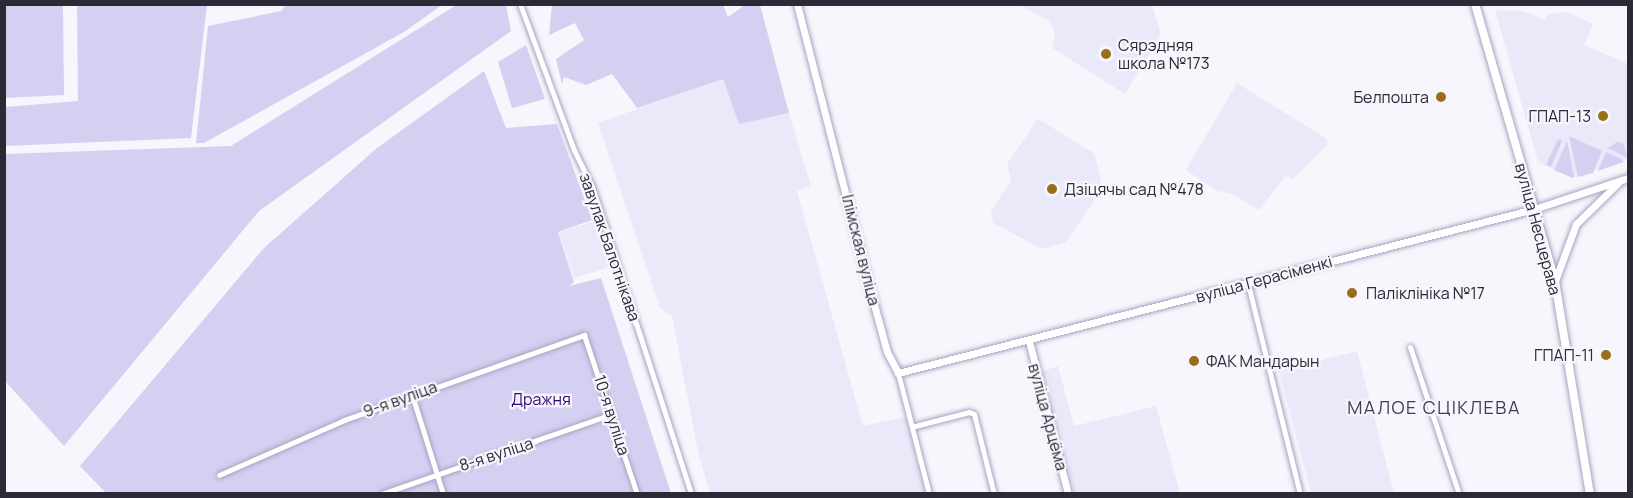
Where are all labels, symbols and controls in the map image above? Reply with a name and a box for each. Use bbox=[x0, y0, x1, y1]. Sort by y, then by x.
place label: Сярэдняя школа №173 bbox=[1118, 35, 1209, 73]
marker: Сярэдняя школа №173 bbox=[1099, 47, 1113, 61]
place label: Белпошта bbox=[1353, 87, 1429, 107]
marker: Белпошта bbox=[1434, 90, 1448, 104]
place label: ГПАП-13 bbox=[1528, 106, 1591, 126]
marker: ГПАП-13 bbox=[1596, 109, 1610, 123]
street label: вуліца Несцерава bbox=[1511, 161, 1565, 297]
street label: завулак Балотнікава bbox=[576, 170, 644, 324]
place label: Дзіцячы сад №478 bbox=[1064, 179, 1204, 199]
marker: Дзіцячы сад №478 bbox=[1045, 182, 1059, 196]
street label: Ілімская вуліца bbox=[838, 192, 884, 308]
street label: вуліца Герасіменкі bbox=[1194, 252, 1334, 306]
place label: Паліклініка №17 bbox=[1366, 283, 1485, 303]
marker: Паліклініка №17 bbox=[1343, 284, 1361, 302]
place label: ГПАП-11 bbox=[1534, 345, 1594, 365]
marker: ГПАП-11 bbox=[1599, 348, 1613, 362]
place label: ФАК Мандарын bbox=[1206, 351, 1320, 371]
marker: ФАК Мандарын bbox=[1187, 354, 1201, 368]
street label: вуліца Арцёма bbox=[1024, 361, 1072, 473]
street label: 10-я вуліца bbox=[590, 372, 634, 458]
street label: 9-я вуліца bbox=[360, 377, 440, 421]
park label: Дражня bbox=[511, 389, 571, 409]
district label: МАЛОЕ СЦІКЛЕВА bbox=[1347, 396, 1521, 418]
street label: 8-я вуліца bbox=[457, 433, 535, 475]

